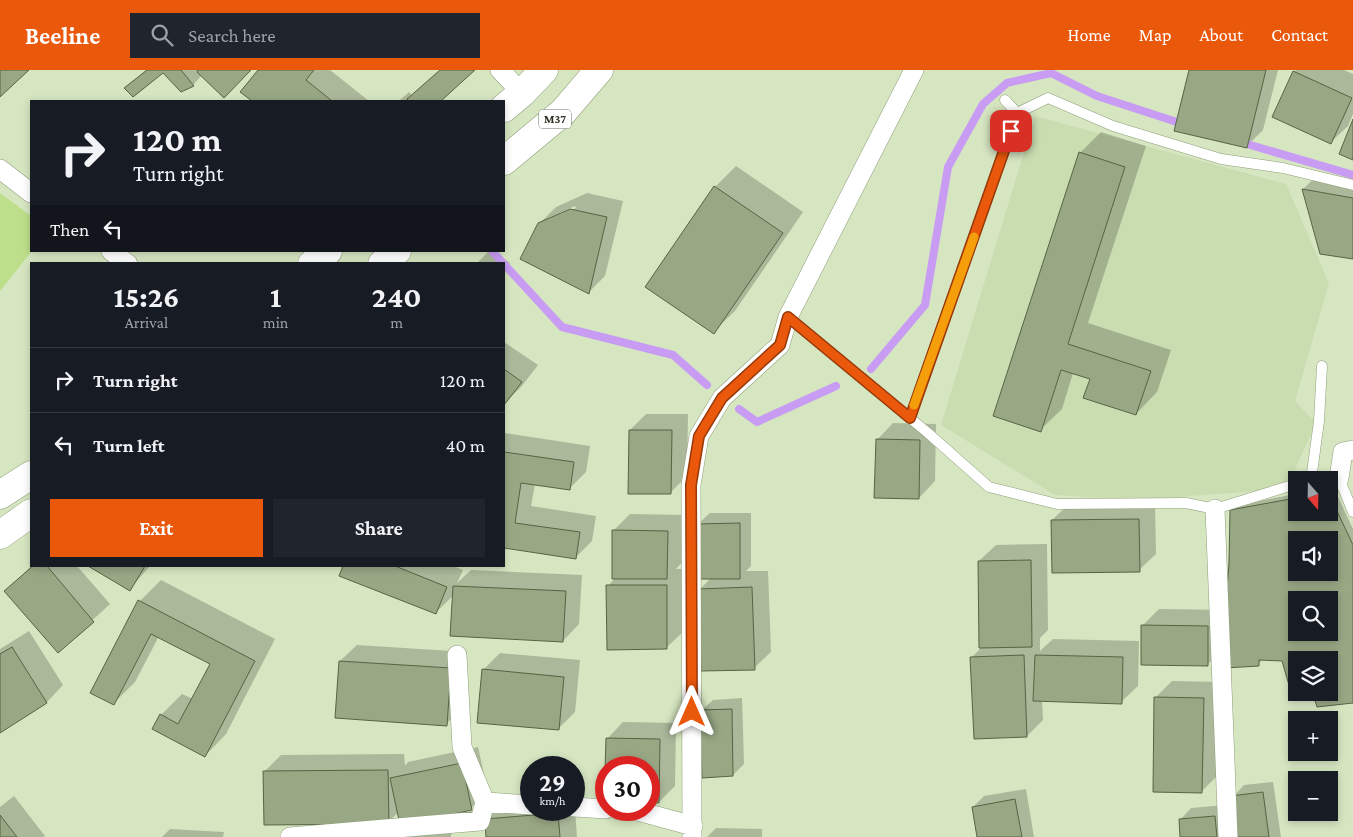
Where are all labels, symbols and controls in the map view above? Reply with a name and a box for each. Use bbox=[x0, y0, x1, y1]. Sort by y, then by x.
search box bbox=[130, 13, 480, 58]
icon: search bbox=[148, 21, 176, 49]
text: Beeline bbox=[25, 22, 100, 49]
text: Search here bbox=[188, 25, 276, 46]
text: Home bbox=[1068, 25, 1111, 45]
text: Map bbox=[1139, 25, 1171, 45]
text: About bbox=[1199, 25, 1243, 45]
text: Contact bbox=[1271, 25, 1328, 45]
road number: M37 bbox=[539, 110, 571, 129]
pin bbox=[990, 110, 1032, 152]
icon: arrive bbox=[997, 117, 1025, 145]
icon: right bbox=[50, 120, 115, 185]
text: 120 m bbox=[133, 120, 222, 159]
text: Turn right bbox=[133, 161, 224, 186]
icon: left bbox=[99, 215, 127, 243]
text: Then bbox=[50, 219, 89, 240]
text: 15:26 bbox=[113, 280, 179, 313]
text: 1 bbox=[270, 280, 281, 313]
text: 240 bbox=[372, 280, 422, 313]
text: Arrival bbox=[125, 314, 168, 331]
text: min bbox=[263, 314, 288, 331]
text: m bbox=[390, 314, 403, 331]
icon: right bbox=[50, 366, 78, 394]
text: Turn right bbox=[93, 370, 178, 391]
text: 120 m bbox=[440, 370, 485, 391]
icon: left bbox=[50, 431, 78, 459]
text: Turn left bbox=[93, 435, 165, 456]
text: 40 m bbox=[446, 435, 485, 456]
north arrow bbox=[1288, 471, 1338, 521]
map controls bbox=[1288, 471, 1338, 821]
button: Exit bbox=[50, 499, 263, 557]
button: Share bbox=[273, 499, 485, 557]
button: sound bbox=[1288, 531, 1338, 581]
button: search bbox=[1288, 591, 1338, 641]
button: layers bbox=[1288, 651, 1338, 701]
position arrow bbox=[665, 685, 717, 737]
button: + bbox=[1288, 711, 1338, 761]
speed limit sign: 30 bbox=[595, 756, 660, 821]
text: 29 bbox=[539, 769, 566, 796]
button: − bbox=[1288, 771, 1338, 821]
text: km/h bbox=[540, 794, 565, 808]

